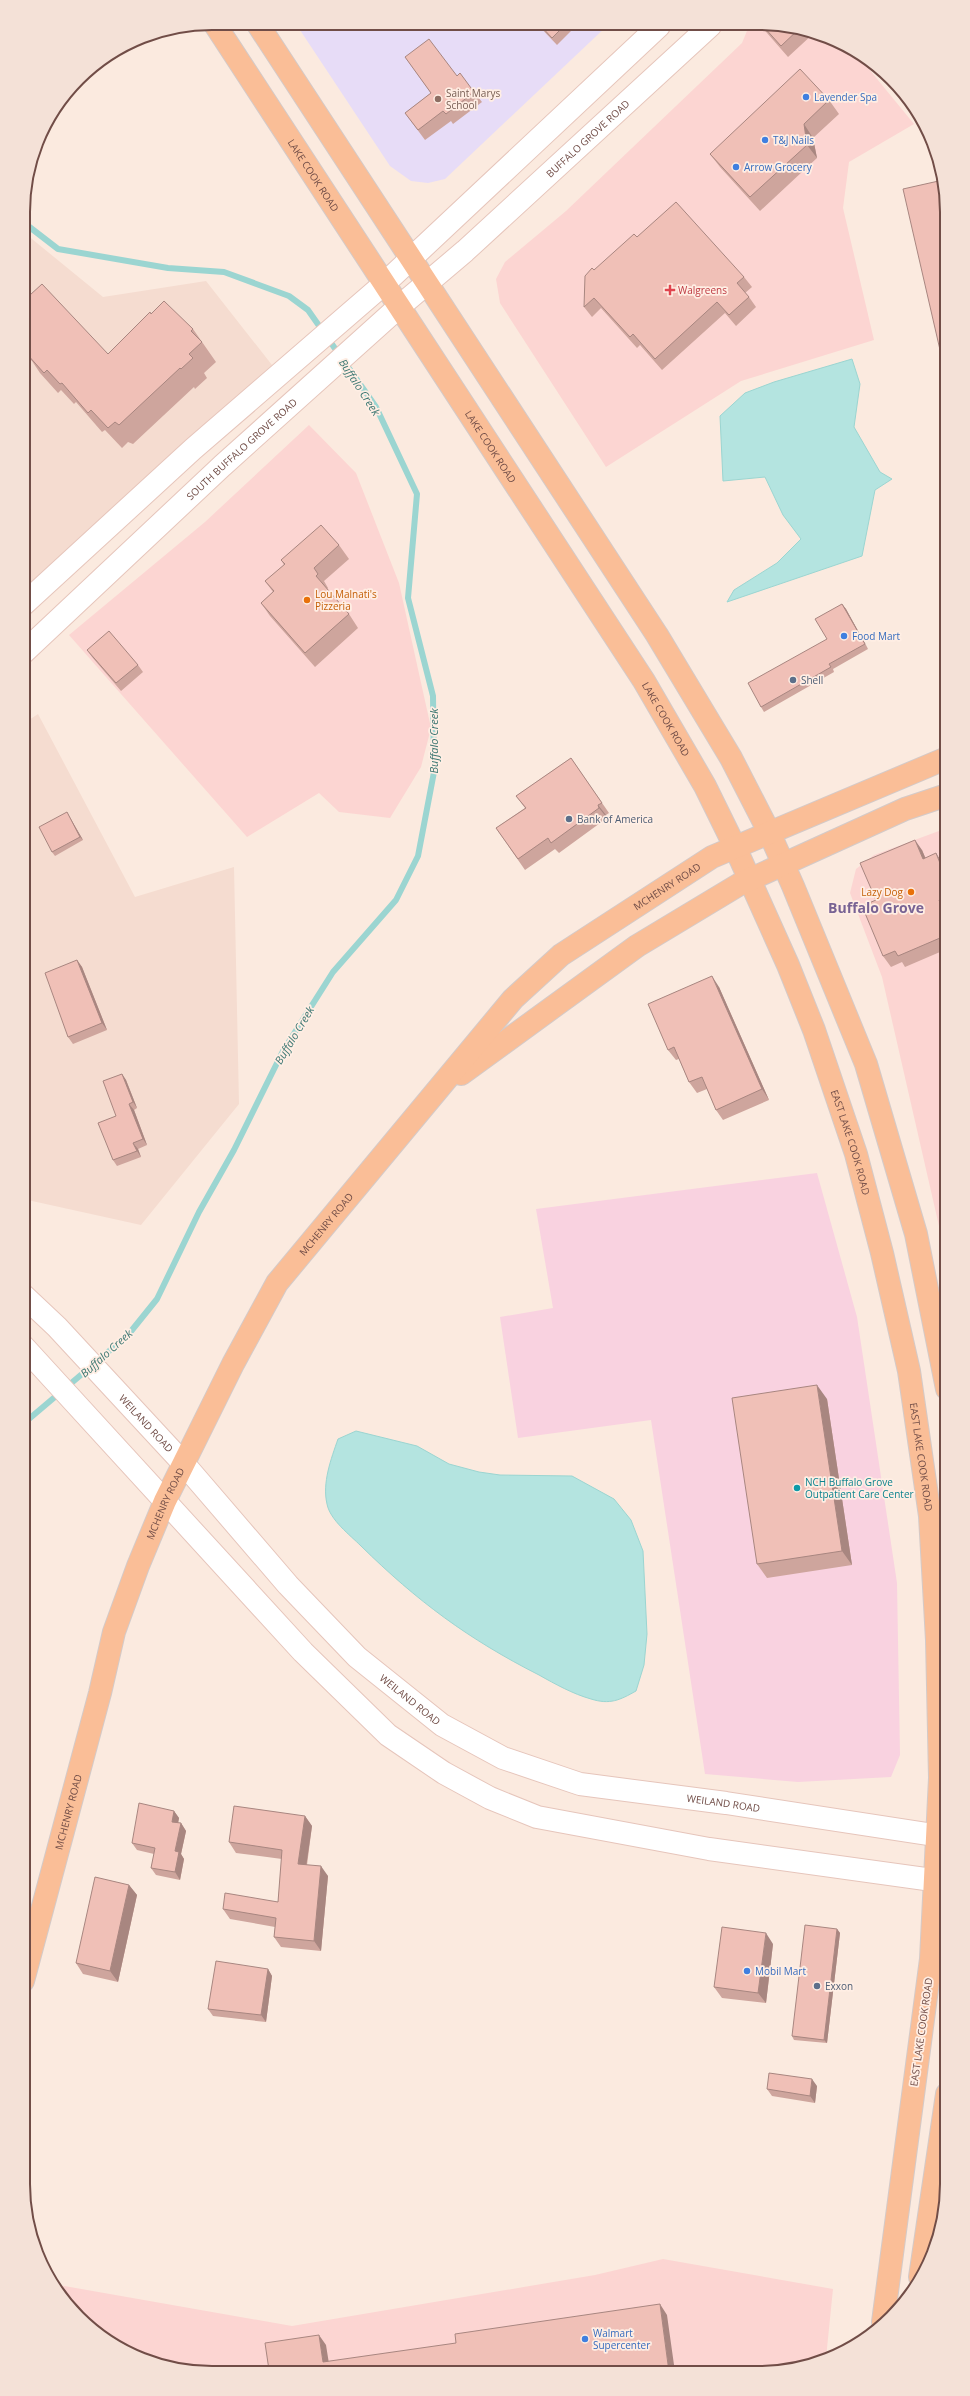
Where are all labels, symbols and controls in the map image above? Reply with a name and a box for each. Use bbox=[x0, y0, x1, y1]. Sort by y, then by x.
place label: Saint Marys School bbox=[446, 86, 501, 112]
place label: Lavender Spa bbox=[814, 90, 877, 104]
marker: Lavender Spa bbox=[801, 92, 811, 102]
marker: Saint Marys School bbox=[433, 94, 443, 104]
street label: BUFFALO GROVE ROAD bbox=[543, 96, 632, 180]
place label: T&J Nails bbox=[773, 133, 814, 147]
marker: T&J Nails bbox=[760, 135, 770, 145]
street label: LAKE COOK ROAD bbox=[285, 136, 342, 214]
place label: Arrow Grocery bbox=[744, 160, 813, 174]
marker: Arrow Grocery bbox=[731, 162, 741, 172]
place label: Walgreens bbox=[678, 283, 727, 297]
marker: Walgreens bbox=[665, 285, 675, 295]
water label: Buffalo Creek bbox=[336, 356, 384, 419]
street label: SOUTH BUFFALO GROVE ROAD bbox=[183, 395, 300, 503]
street label: LAKE COOK ROAD bbox=[462, 408, 520, 486]
place label: Lou Malnati's Pizzeria bbox=[315, 587, 377, 613]
marker: Lou Malnati's Pizzeria bbox=[302, 595, 312, 605]
place label: Food Mart bbox=[852, 629, 901, 643]
marker: Food Mart bbox=[839, 631, 849, 641]
place label: Shell bbox=[801, 673, 823, 687]
marker: Shell bbox=[788, 675, 798, 685]
street label: LAKE COOK ROAD bbox=[639, 679, 693, 759]
water label: Buffalo Creek bbox=[426, 708, 441, 774]
place label: Bank of America bbox=[577, 812, 653, 826]
marker: Bank of America bbox=[564, 814, 574, 824]
street label: MCHENRY ROAD bbox=[630, 859, 703, 913]
place label: Lazy Dog bbox=[861, 885, 904, 899]
marker: Lazy Dog bbox=[906, 887, 916, 897]
district label: Buffalo Grove bbox=[828, 898, 924, 917]
water label: Buffalo Creek bbox=[271, 1003, 317, 1067]
street label: EAST LAKE COOK ROAD bbox=[828, 1088, 873, 1196]
street label: MCHENRY ROAD bbox=[296, 1190, 356, 1258]
water label: Buffalo Creek bbox=[77, 1325, 136, 1380]
street label: WEILAND ROAD bbox=[116, 1391, 177, 1455]
street label: EAST LAKE COOK ROAD bbox=[907, 1402, 936, 1512]
street label: MCHENRY ROAD bbox=[143, 1465, 188, 1542]
place label: NCH Buffalo Grove Outpatient Care Center bbox=[805, 1475, 914, 1501]
marker: NCH Buffalo Grove Outpatient Care Center bbox=[792, 1483, 802, 1493]
street label: WEILAND ROAD bbox=[377, 1671, 444, 1728]
street label: MCHENRY ROAD bbox=[51, 1773, 85, 1851]
street label: WEILAND ROAD bbox=[686, 1791, 761, 1815]
place label: Mobil Mart bbox=[755, 1964, 806, 1978]
marker: Mobil Mart bbox=[742, 1966, 752, 1976]
street label: EAST LAKE COOK ROAD bbox=[906, 1977, 936, 2087]
place label: Exxon bbox=[825, 1979, 853, 1993]
marker: Exxon bbox=[812, 1981, 822, 1991]
place label: Walmart Supercenter bbox=[593, 2326, 650, 2352]
marker: Walmart Supercenter bbox=[580, 2334, 590, 2344]

